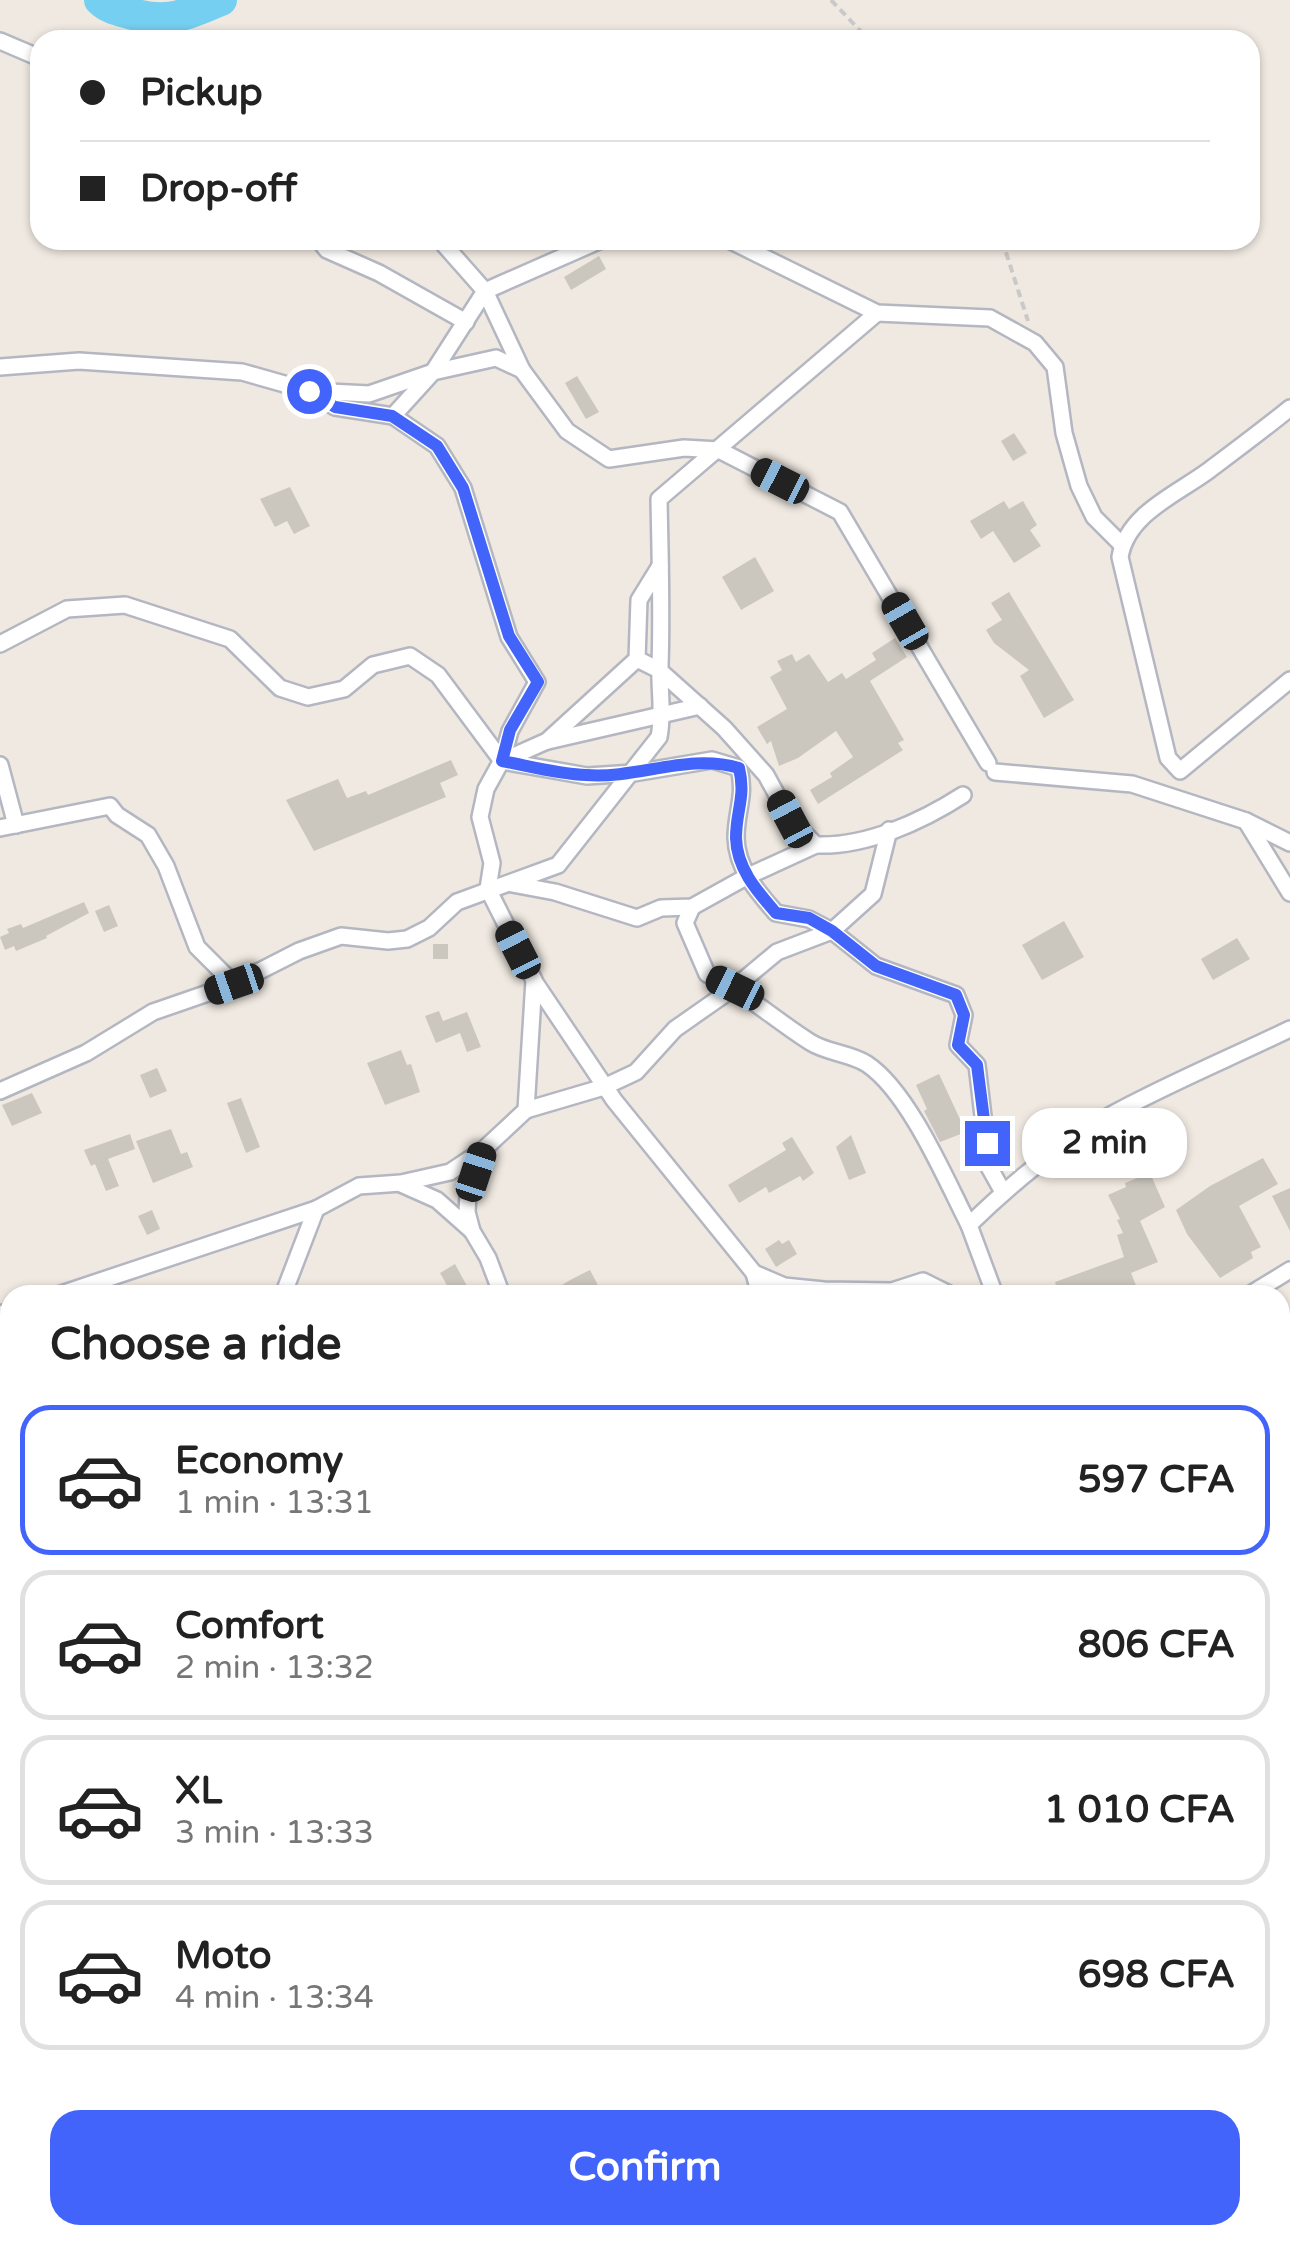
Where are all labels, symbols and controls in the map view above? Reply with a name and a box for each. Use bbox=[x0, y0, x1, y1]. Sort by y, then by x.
text: Pickup bbox=[140, 70, 263, 116]
text: Drop-off bbox=[140, 166, 297, 212]
route start bbox=[287, 369, 332, 414]
car bbox=[746, 454, 814, 508]
car bbox=[877, 588, 933, 654]
car bbox=[763, 785, 817, 853]
car bbox=[491, 916, 545, 984]
car bbox=[201, 960, 267, 1008]
car bbox=[701, 961, 769, 1015]
callout: 2 min bbox=[1022, 1108, 1187, 1178]
route end bbox=[965, 1121, 1010, 1166]
text: 2 min bbox=[1062, 1124, 1147, 1162]
car bbox=[452, 1139, 500, 1205]
text: Choose a ride bbox=[50, 1318, 341, 1372]
icon: car bbox=[55, 1435, 145, 1525]
text: Economy bbox=[175, 1438, 343, 1484]
text: 597 CFA bbox=[1078, 1457, 1235, 1503]
text: 1 min · 13:31 bbox=[175, 1484, 374, 1522]
icon: car bbox=[55, 1600, 145, 1690]
text: Comfort bbox=[175, 1603, 324, 1649]
text: 806 CFA bbox=[1078, 1622, 1235, 1668]
text: 2 min · 13:32 bbox=[175, 1649, 374, 1687]
icon: car bbox=[55, 1765, 145, 1855]
text: XL bbox=[175, 1768, 222, 1814]
text: 1 010 CFA bbox=[1044, 1787, 1235, 1833]
text: 3 min · 13:33 bbox=[175, 1814, 374, 1852]
icon: car bbox=[55, 1930, 145, 2020]
text: Moto bbox=[175, 1933, 271, 1979]
text: 698 CFA bbox=[1078, 1952, 1235, 1998]
text: 4 min · 13:34 bbox=[175, 1979, 374, 2017]
button: Confirm bbox=[50, 2110, 1240, 2225]

